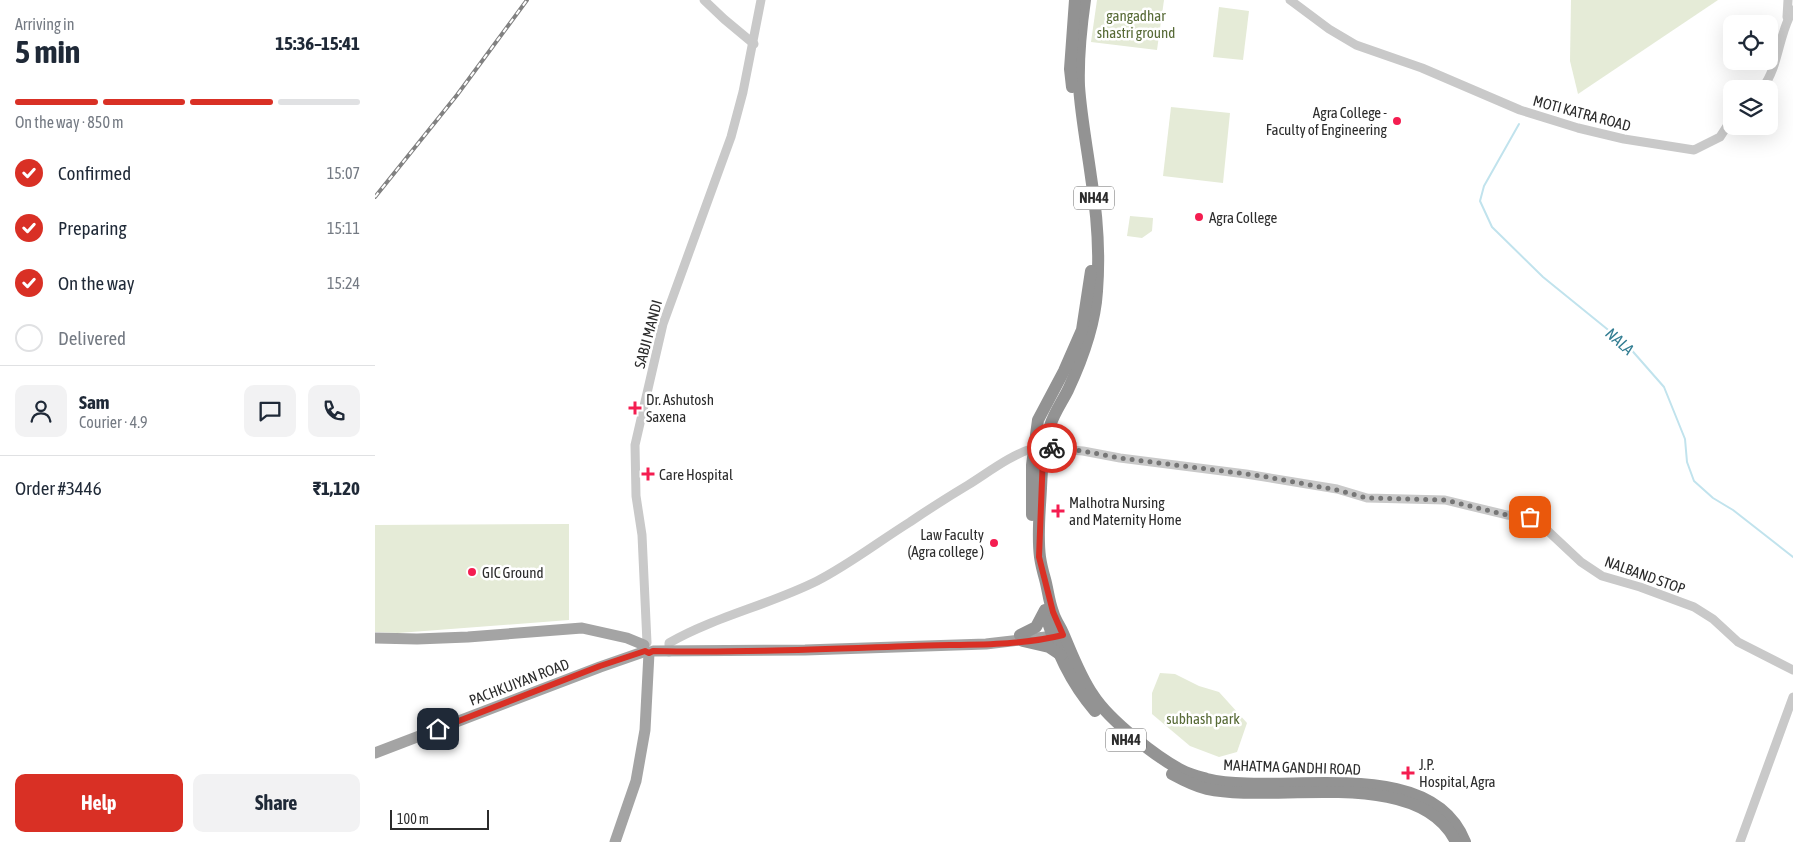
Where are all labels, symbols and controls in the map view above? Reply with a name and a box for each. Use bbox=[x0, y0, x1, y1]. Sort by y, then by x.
park label: gangadhar shastri ground bbox=[1097, 7, 1175, 41]
text: Arriving in bbox=[15, 15, 75, 33]
map controls bbox=[1723, 15, 1778, 135]
button: locate bbox=[1723, 15, 1778, 70]
text: 15:36–15:41 bbox=[275, 32, 360, 54]
text: 5 min bbox=[15, 33, 80, 70]
button: layers bbox=[1723, 80, 1778, 135]
street label: MOTI KATRA ROAD bbox=[1531, 92, 1633, 134]
place label: Agra College - Faculty of Engineering bbox=[1266, 104, 1388, 138]
text: On the way · 850 m bbox=[15, 113, 124, 131]
marker: Agra College - Faculty of Engineering bbox=[1391, 115, 1403, 127]
icon: check bbox=[15, 159, 43, 187]
text: Confirmed bbox=[58, 162, 131, 184]
text: 15:07 bbox=[327, 164, 360, 182]
road number: NH44 bbox=[1074, 187, 1114, 210]
place label: Agra College bbox=[1209, 209, 1278, 226]
marker: Agra College bbox=[1193, 211, 1205, 223]
icon: check bbox=[15, 214, 43, 242]
text: Preparing bbox=[58, 217, 127, 239]
text: 15:11 bbox=[327, 219, 360, 237]
icon: check bbox=[15, 269, 43, 297]
text: On the way bbox=[58, 272, 135, 294]
text: 15:24 bbox=[327, 274, 360, 292]
street label: SABJI MANDI bbox=[631, 298, 665, 370]
water label: NALA bbox=[1602, 324, 1638, 358]
text: Delivered bbox=[58, 327, 126, 349]
button: person bbox=[15, 385, 67, 437]
button: chat bbox=[244, 385, 296, 437]
button: phone bbox=[308, 385, 360, 437]
text: Sam bbox=[79, 391, 110, 413]
place label: Dr. Ashutosh Saxena bbox=[646, 391, 714, 425]
marker: Dr. Ashutosh Saxena bbox=[628, 401, 642, 415]
text: Courier · 4.9 bbox=[79, 413, 148, 431]
courier bbox=[1027, 423, 1077, 473]
icon: bike bbox=[1038, 434, 1066, 462]
place label: Care Hospital bbox=[659, 466, 733, 483]
marker: Care Hospital bbox=[641, 467, 655, 481]
text: Order #3446 bbox=[15, 477, 102, 499]
text: ₹1,120 bbox=[313, 477, 360, 499]
place label: Malhotra Nursing and Maternity Home bbox=[1069, 494, 1182, 528]
pin bbox=[1509, 496, 1551, 538]
icon: bag bbox=[1516, 503, 1544, 531]
marker: Malhotra Nursing and Maternity Home bbox=[1051, 504, 1065, 518]
place label: Law Faculty (Agra college ) bbox=[908, 526, 984, 560]
marker: Law Faculty (Agra college ) bbox=[988, 537, 1000, 549]
street label: NALBAND STOP bbox=[1602, 553, 1688, 597]
place label: GIC Ground bbox=[482, 564, 544, 581]
marker: GIC Ground bbox=[466, 566, 478, 578]
street label: PACHKUIYAN ROAD bbox=[467, 655, 571, 709]
pin bbox=[417, 708, 459, 750]
park label: subhash park bbox=[1166, 710, 1240, 727]
icon: home bbox=[424, 715, 452, 743]
road number: NH44 bbox=[1106, 728, 1146, 752]
street label: MAHATMA GANDHI ROAD bbox=[1223, 756, 1361, 778]
place label: J.P. Hospital, Agra bbox=[1419, 756, 1496, 790]
marker: J.P. Hospital, Agra bbox=[1401, 766, 1415, 780]
button: Help bbox=[15, 774, 183, 832]
button: Share bbox=[193, 774, 360, 832]
scale bar bbox=[390, 807, 489, 830]
text: 100 m bbox=[397, 811, 429, 827]

